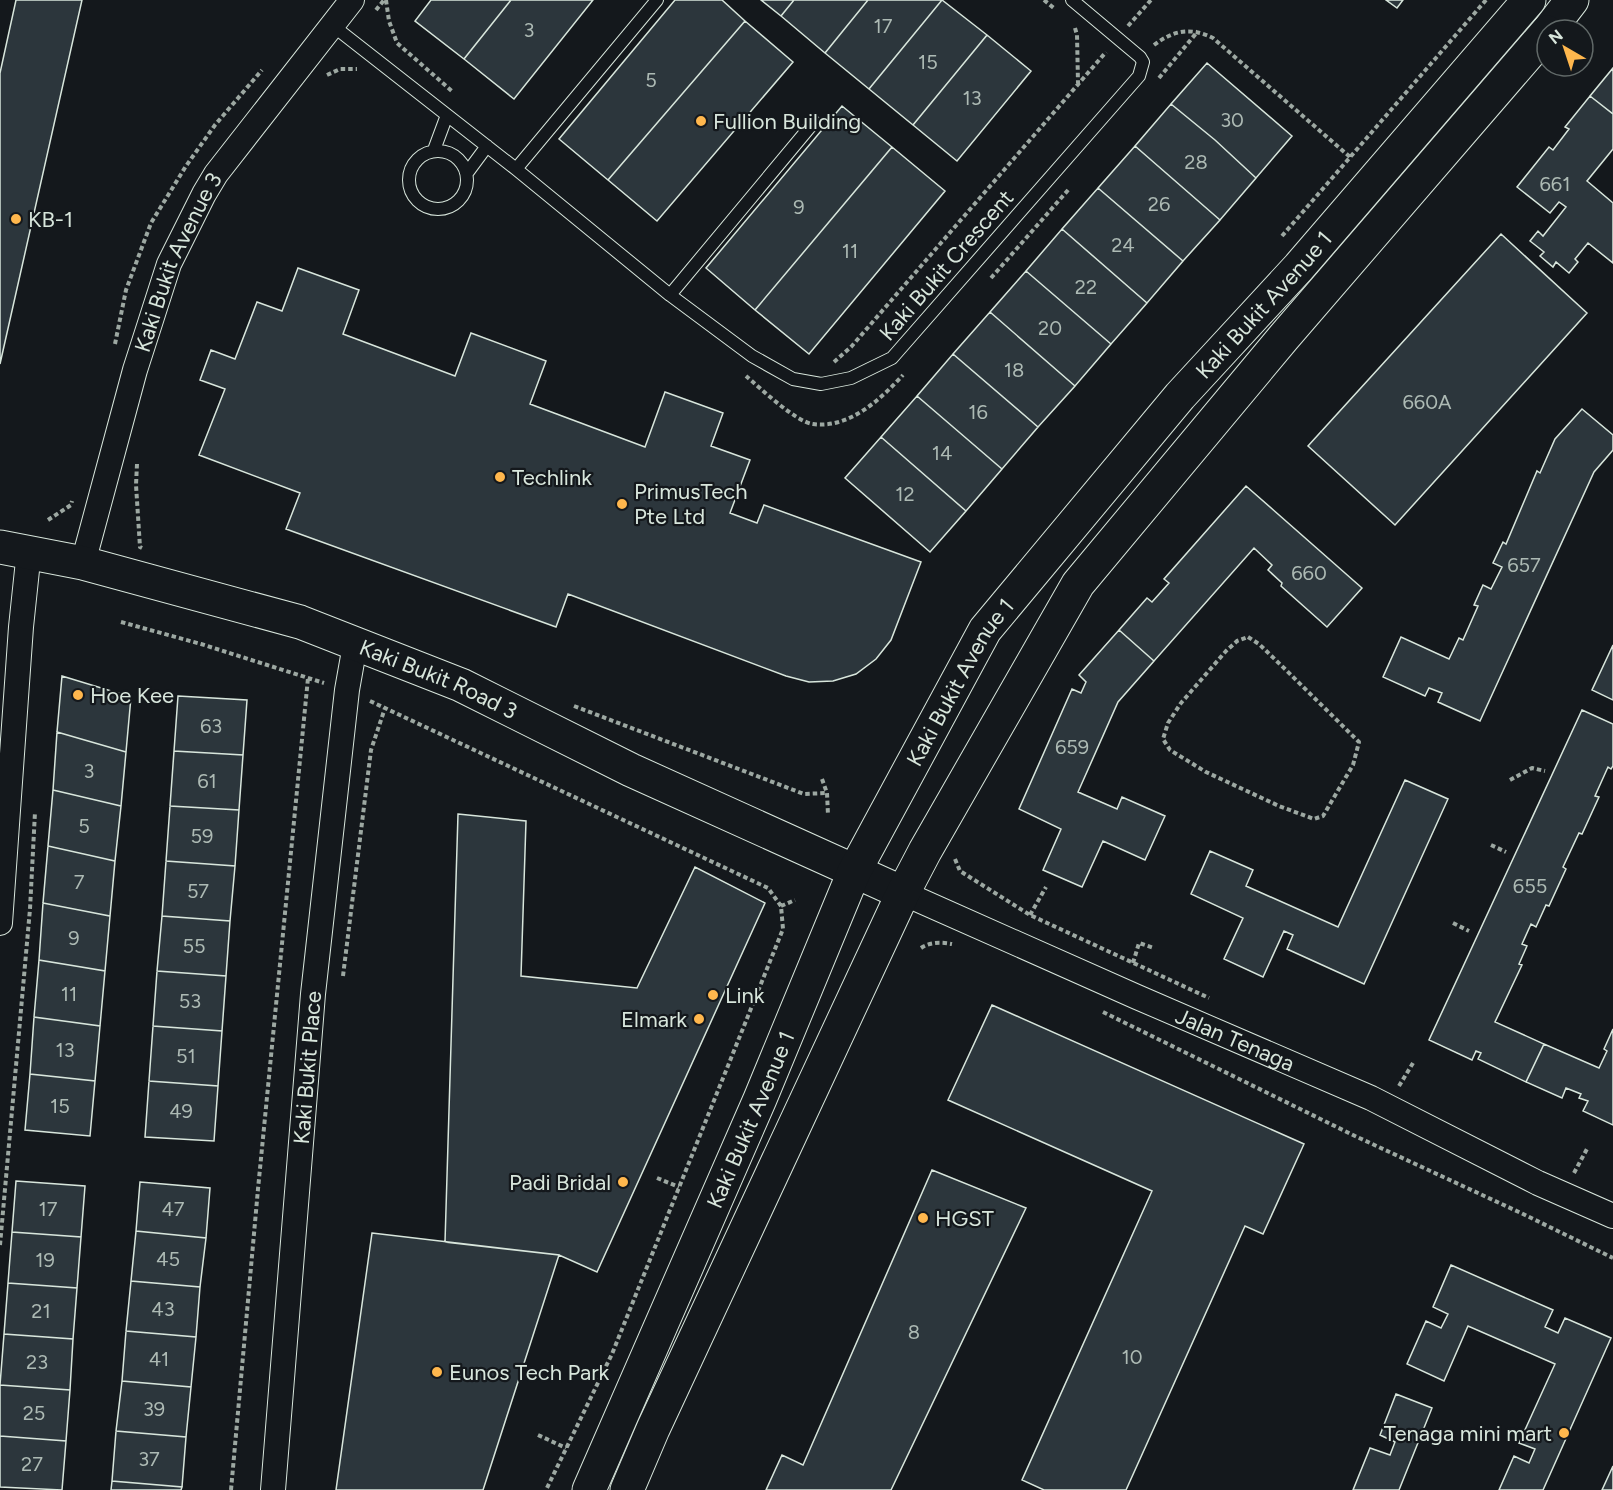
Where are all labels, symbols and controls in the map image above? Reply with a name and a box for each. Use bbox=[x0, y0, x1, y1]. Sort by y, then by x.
house number: 17 bbox=[874, 14, 893, 38]
house number: 3 bbox=[524, 18, 534, 42]
north arrow bbox=[1535, 18, 1595, 78]
text: N bbox=[1545, 25, 1567, 48]
house number: 15 bbox=[918, 50, 938, 74]
house number: 5 bbox=[645, 68, 657, 92]
house number: 13 bbox=[962, 86, 982, 110]
place label: Fullion Building bbox=[713, 108, 861, 135]
house number: 30 bbox=[1220, 108, 1244, 132]
marker: Fullion Building bbox=[694, 114, 708, 128]
house number: 28 bbox=[1184, 150, 1208, 174]
street label: Kaki Bukit Avenue 3 bbox=[129, 168, 228, 356]
house number: 661 bbox=[1540, 172, 1570, 196]
street label: Kaki Bukit Crescent bbox=[874, 184, 1019, 346]
house number: 26 bbox=[1148, 192, 1170, 216]
house number: 9 bbox=[793, 195, 805, 219]
place label: KB-1 bbox=[28, 206, 73, 233]
marker: KB-1 bbox=[9, 212, 23, 226]
street label: Kaki Bukit Avenue 1 bbox=[1190, 226, 1338, 384]
house number: 24 bbox=[1111, 233, 1135, 257]
house number: 11 bbox=[842, 239, 858, 263]
house number: 22 bbox=[1075, 275, 1097, 299]
house number: 20 bbox=[1038, 316, 1062, 340]
house number: 18 bbox=[1004, 358, 1024, 382]
house number: 660A bbox=[1403, 390, 1452, 414]
house number: 16 bbox=[968, 400, 988, 424]
house number: 14 bbox=[932, 441, 952, 465]
place label: Techlink bbox=[512, 464, 592, 491]
marker: Techlink bbox=[493, 470, 507, 484]
place label: PrimusTech Pte Ltd bbox=[634, 478, 747, 530]
house number: 12 bbox=[895, 482, 915, 506]
marker: PrimusTech Pte Ltd bbox=[615, 497, 629, 511]
house number: 657 bbox=[1507, 553, 1541, 577]
house number: 660 bbox=[1291, 561, 1327, 585]
street label: Kaki Bukit Avenue 1 bbox=[901, 593, 1020, 771]
street label: Kaki Bukit Road 3 bbox=[355, 634, 522, 725]
place label: Hoe Kee bbox=[90, 682, 174, 709]
marker: Hoe Kee bbox=[71, 688, 85, 702]
house number: 63 bbox=[200, 714, 222, 738]
house number: 659 bbox=[1055, 735, 1089, 759]
house number: 3 bbox=[84, 759, 94, 783]
house number: 61 bbox=[197, 769, 217, 793]
house number: 5 bbox=[78, 814, 90, 838]
house number: 59 bbox=[191, 824, 213, 848]
house number: 7 bbox=[74, 870, 85, 894]
house number: 655 bbox=[1513, 874, 1547, 898]
house number: 57 bbox=[187, 879, 209, 903]
house number: 9 bbox=[68, 926, 80, 950]
house number: 55 bbox=[183, 934, 206, 958]
house number: 11 bbox=[61, 982, 77, 1006]
place label: Link bbox=[725, 982, 765, 1009]
marker: Link bbox=[706, 988, 720, 1002]
house number: 53 bbox=[179, 989, 201, 1013]
street label: Kaki Bukit Place bbox=[288, 990, 327, 1145]
street label: Jalan Tenaga bbox=[1171, 1002, 1299, 1077]
place label: Elmark bbox=[621, 1006, 687, 1033]
marker: Elmark bbox=[692, 1012, 706, 1026]
street label: Kaki Bukit Avenue 1 bbox=[701, 1027, 801, 1212]
house number: 13 bbox=[55, 1038, 75, 1062]
house number: 51 bbox=[176, 1044, 196, 1068]
house number: 15 bbox=[50, 1094, 70, 1118]
house number: 49 bbox=[169, 1099, 193, 1123]
place label: Padi Bridal bbox=[509, 1169, 611, 1196]
marker: Padi Bridal bbox=[616, 1175, 630, 1189]
house number: 17 bbox=[39, 1197, 58, 1221]
house number: 47 bbox=[161, 1197, 185, 1221]
place label: HGST bbox=[935, 1205, 994, 1232]
marker: HGST bbox=[916, 1211, 930, 1225]
house number: 45 bbox=[156, 1247, 180, 1271]
house number: 19 bbox=[35, 1248, 55, 1272]
house number: 43 bbox=[151, 1297, 175, 1321]
house number: 21 bbox=[31, 1299, 51, 1323]
house number: 8 bbox=[908, 1320, 920, 1344]
house number: 10 bbox=[1121, 1345, 1143, 1369]
house number: 41 bbox=[149, 1347, 169, 1371]
house number: 23 bbox=[26, 1350, 48, 1374]
place label: Eunos Tech Park bbox=[449, 1359, 610, 1386]
marker: Eunos Tech Park bbox=[430, 1365, 444, 1379]
house number: 39 bbox=[143, 1397, 165, 1421]
house number: 25 bbox=[23, 1401, 45, 1425]
place label: Tenaga mini mart bbox=[1384, 1420, 1552, 1447]
marker: Tenaga mini mart bbox=[1557, 1426, 1571, 1440]
house number: 37 bbox=[138, 1447, 160, 1471]
house number: 27 bbox=[21, 1452, 43, 1476]

